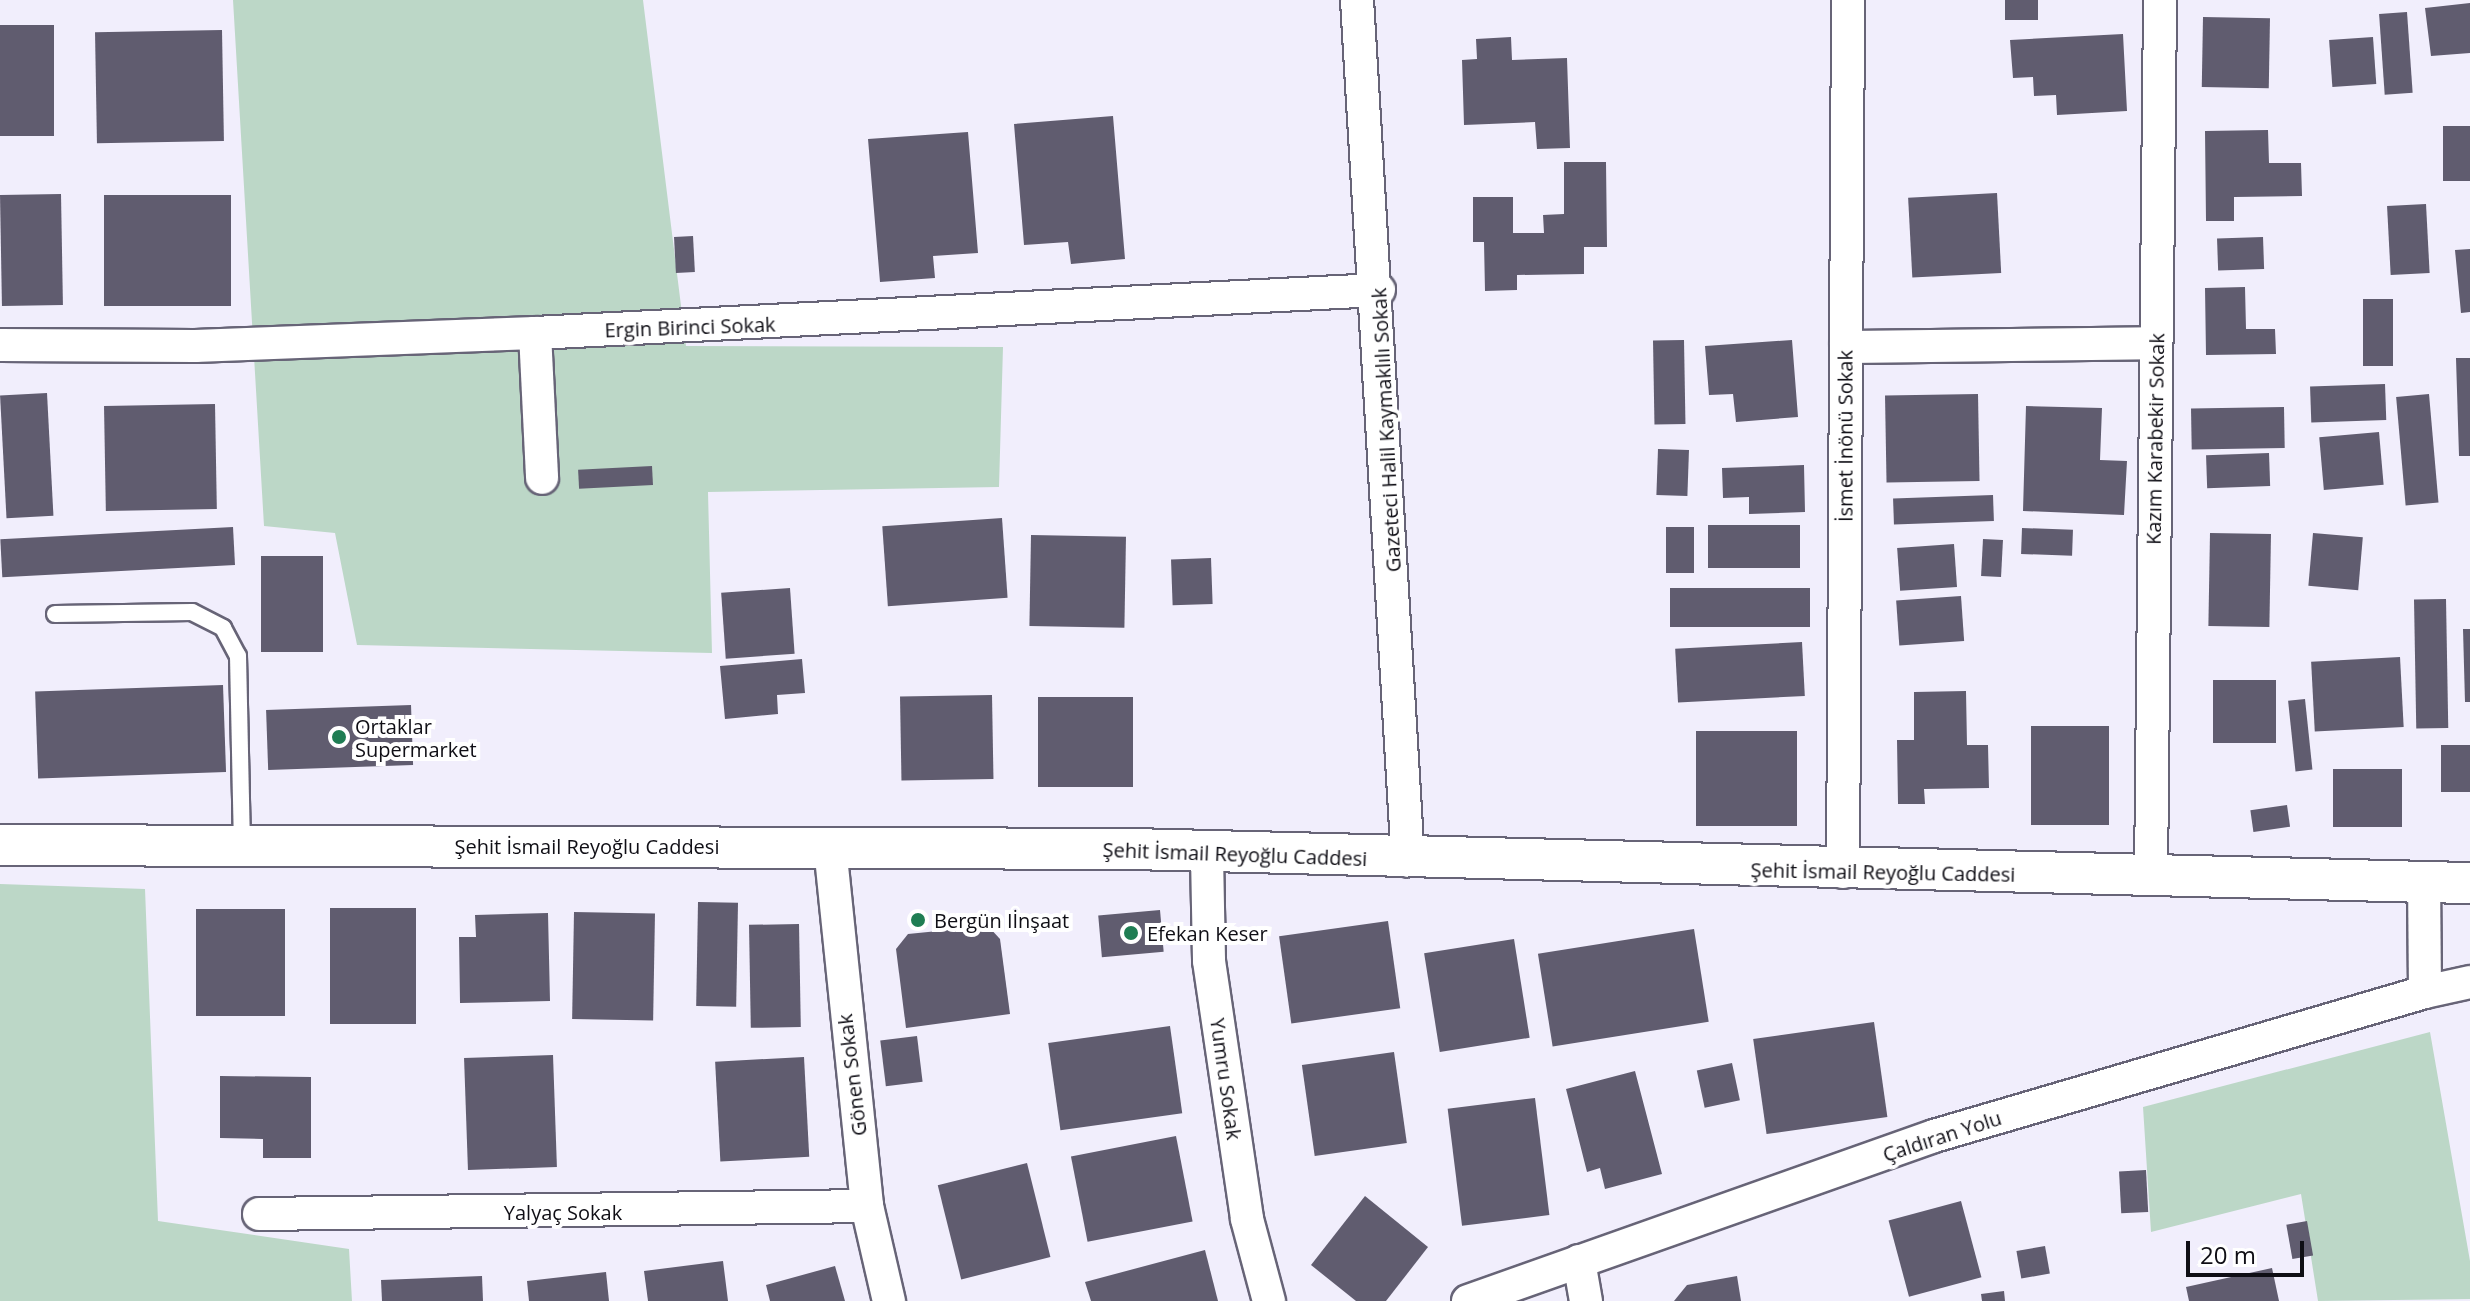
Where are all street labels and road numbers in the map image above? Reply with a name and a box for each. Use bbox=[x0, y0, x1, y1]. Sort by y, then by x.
street label: Gazeteci Halil Kaymaklılı Sokak bbox=[1367, 287, 1405, 573]
street label: Ergin Birinci Sokak bbox=[604, 312, 776, 342]
street label: Kazım Karabekir Sokak bbox=[2141, 333, 2169, 545]
street label: İsmet İnönü Sokak bbox=[1833, 350, 1857, 522]
street label: Şehit İsmail Reyoğlu Caddesi bbox=[455, 834, 719, 858]
street label: Şehit İsmail Reyoğlu Caddesi bbox=[1102, 837, 1368, 871]
street label: Şehit İsmail Reyoğlu Caddesi bbox=[1750, 858, 2016, 886]
street label: Gönen Sokak bbox=[833, 1013, 871, 1137]
street label: Yumru Sokak bbox=[1206, 1017, 1246, 1141]
street label: Çaldıran Yolu bbox=[1880, 1106, 2004, 1166]
street label: Yalyaç Sokak bbox=[504, 1200, 622, 1224]

